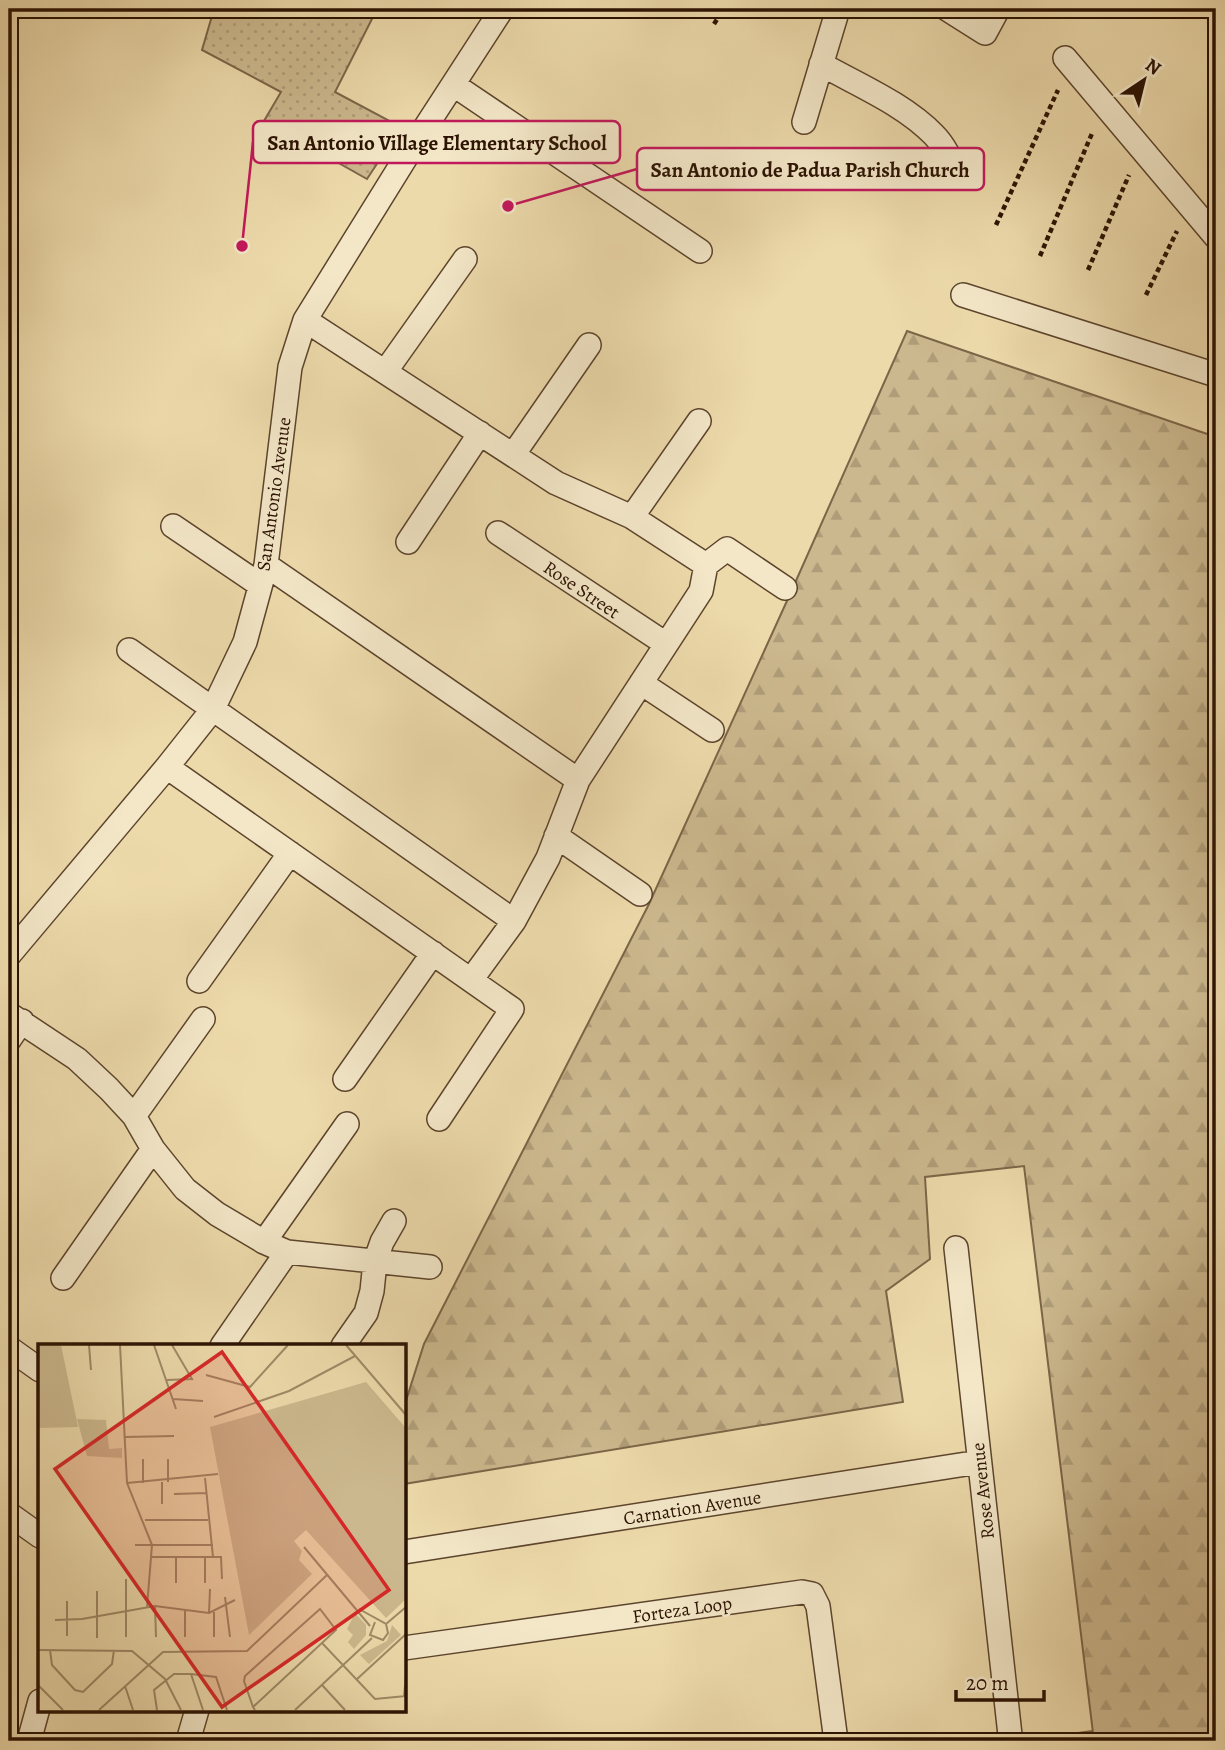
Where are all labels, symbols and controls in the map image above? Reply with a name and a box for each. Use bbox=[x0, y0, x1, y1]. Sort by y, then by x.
north arrow bbox=[1110, 46, 1180, 116]
text: N bbox=[1140, 52, 1166, 82]
callout: San Antonio Village Elementary School bbox=[253, 121, 620, 163]
text: San Antonio Village Elementary School bbox=[267, 129, 607, 157]
callout: San Antonio de Padua Parish Church bbox=[637, 148, 984, 190]
text: San Antonio de Padua Parish Church bbox=[650, 156, 970, 184]
street label: San Antonio Avenue bbox=[250, 416, 298, 573]
street label: Rose Street bbox=[538, 555, 625, 625]
inset map bbox=[38, 1344, 406, 1712]
street label: Rose Avenue bbox=[965, 1441, 1001, 1540]
street label: Carnation Avenue bbox=[621, 1484, 763, 1532]
street label: Forteza Loop bbox=[631, 1590, 734, 1630]
scale bar bbox=[956, 1659, 1043, 1703]
text: 20 m bbox=[966, 1669, 1009, 1697]

